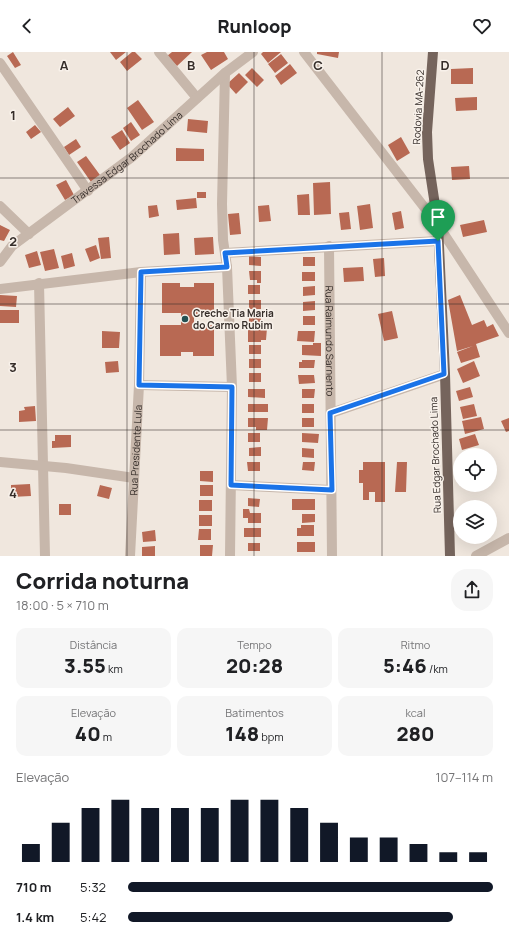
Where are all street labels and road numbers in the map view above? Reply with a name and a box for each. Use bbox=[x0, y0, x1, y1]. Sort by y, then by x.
street label: Rodovia MA-262 bbox=[409, 69, 427, 145]
street label: Travessa Edgar Brochado Lima bbox=[68, 108, 185, 207]
street label: Rua Raimundo Sarnento bbox=[322, 285, 337, 397]
street label: Rua Edgar Brochado Lima bbox=[426, 397, 444, 513]
street label: Rua Presidente Lula bbox=[126, 404, 145, 496]

